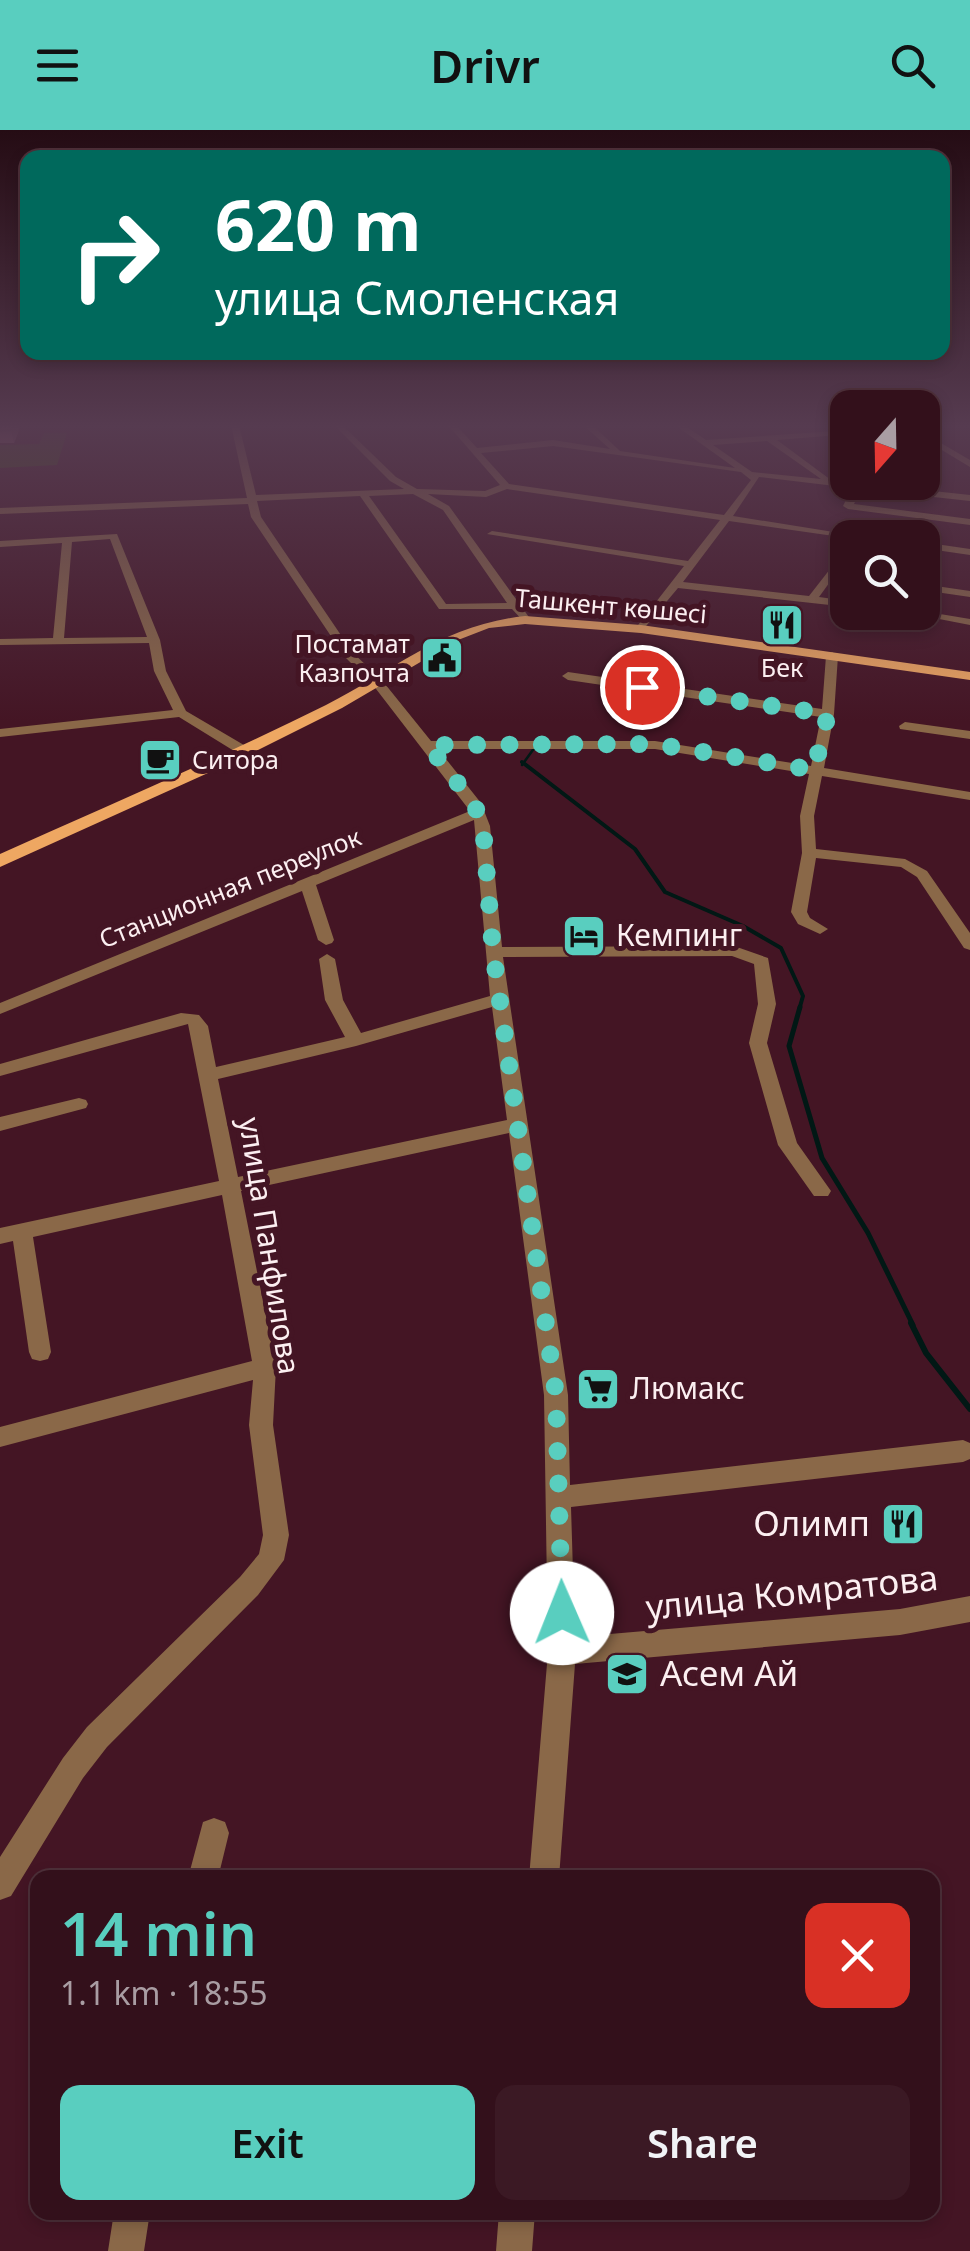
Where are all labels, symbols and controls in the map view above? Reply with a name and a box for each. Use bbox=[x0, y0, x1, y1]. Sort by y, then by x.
text: Drivr bbox=[430, 35, 540, 96]
icon: menu bbox=[30, 38, 85, 93]
icon: search bbox=[885, 38, 940, 93]
text: 620 m bbox=[215, 176, 422, 272]
icon: right bbox=[50, 190, 180, 320]
text: улица Смоленская bbox=[215, 267, 619, 328]
north arrow bbox=[830, 390, 940, 500]
map controls bbox=[830, 390, 940, 630]
button: search bbox=[830, 520, 940, 630]
street label: Ташкент көшесі bbox=[514, 580, 708, 630]
restaurant icon: Бек bbox=[759, 602, 805, 648]
place label: Постамат Казпочта bbox=[294, 626, 410, 689]
public building icon: Постамат Казпочта bbox=[419, 635, 465, 681]
pin bbox=[600, 645, 685, 730]
place label: Бек bbox=[761, 650, 804, 684]
icon: arrive bbox=[615, 660, 670, 715]
cafe icon: Ситора bbox=[137, 737, 183, 783]
place label: Ситора bbox=[192, 742, 279, 776]
street label: Станционная переулок bbox=[94, 819, 366, 955]
hotel icon: Кемпинг bbox=[561, 913, 607, 959]
place label: Кемпинг bbox=[616, 914, 742, 955]
street label: улица Панфилова bbox=[230, 1114, 311, 1377]
supermarket icon: Люмакс bbox=[575, 1366, 621, 1412]
place label: Люмакс bbox=[630, 1367, 745, 1408]
place label: Олимп bbox=[753, 1499, 870, 1546]
restaurant icon: Олимп bbox=[880, 1501, 926, 1547]
street label: улица Комратова bbox=[643, 1553, 940, 1630]
position arrow bbox=[510, 1561, 614, 1665]
place label: Асем Ай bbox=[660, 1649, 798, 1696]
school or university icon: Асем Ай bbox=[604, 1651, 650, 1697]
text: 14 min bbox=[60, 1892, 257, 1974]
button: close bbox=[805, 1903, 910, 2008]
text: 1.1 km · 18:55 bbox=[60, 1971, 268, 2014]
button: Exit bbox=[60, 2085, 475, 2200]
button: Share bbox=[495, 2085, 910, 2200]

